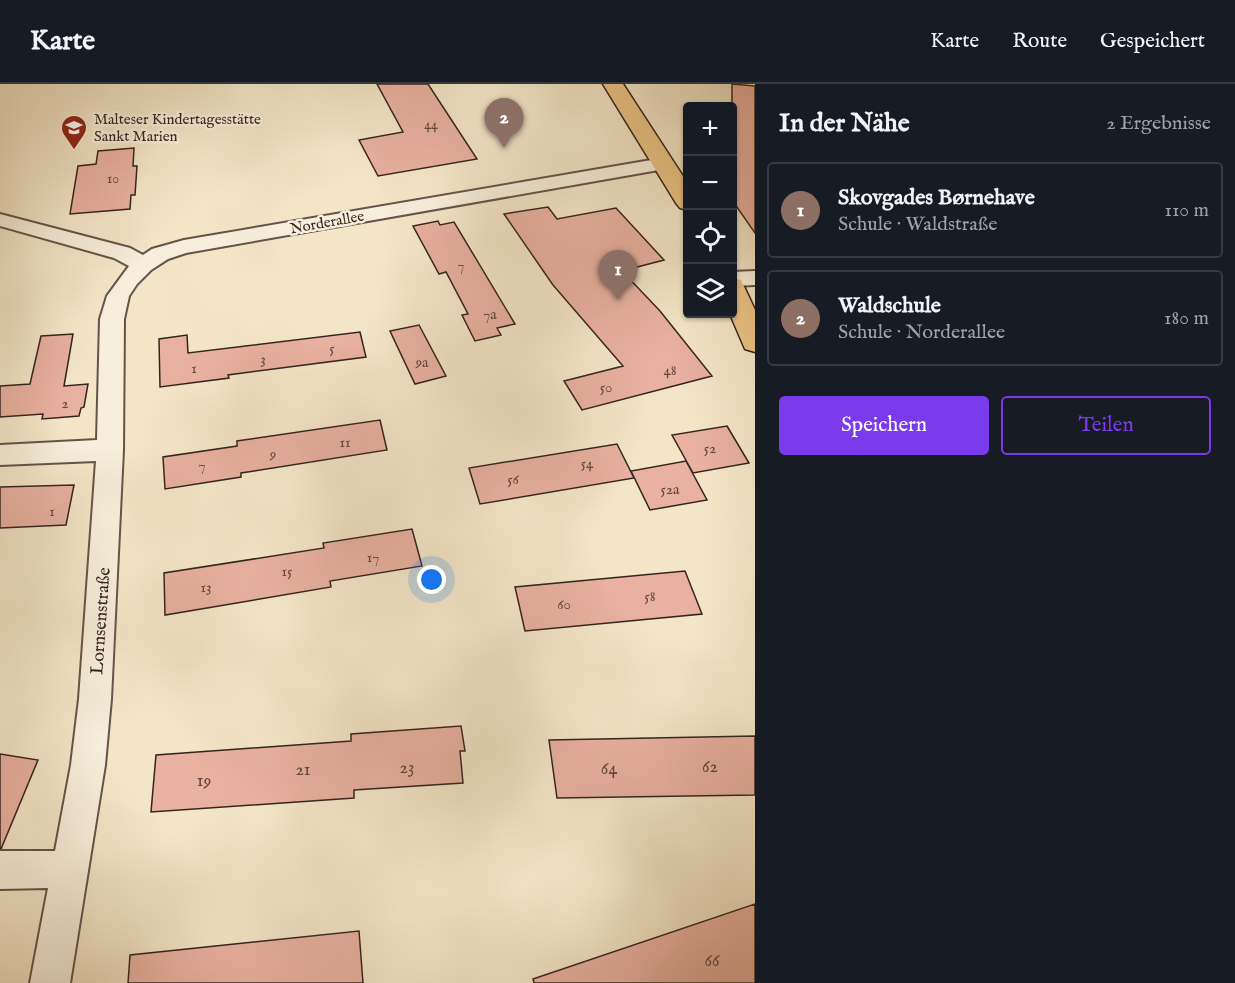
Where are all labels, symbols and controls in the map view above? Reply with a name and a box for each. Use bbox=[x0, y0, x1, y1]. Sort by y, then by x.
text: Karte bbox=[30, 24, 95, 59]
text: Karte bbox=[930, 28, 979, 55]
text: Route bbox=[1012, 28, 1067, 55]
text: Gespeichert bbox=[1100, 28, 1205, 55]
pin: 2 bbox=[484, 98, 524, 148]
map controls bbox=[683, 102, 737, 318]
button: + bbox=[683, 102, 737, 156]
text: In der Nähe bbox=[779, 107, 910, 140]
place label: Malteser Kindertagesstätte Sankt Marien bbox=[94, 110, 261, 146]
text: 2 Ergebnisse bbox=[1106, 111, 1211, 136]
school or university icon: Malteser Kindertagesstätte Sankt Marien bbox=[59, 113, 89, 151]
house number: 44 bbox=[424, 116, 438, 134]
button: − bbox=[683, 156, 737, 210]
house number: 10 bbox=[107, 170, 119, 188]
text: Skovgades Børnehave bbox=[838, 184, 1035, 212]
text: 1 bbox=[797, 198, 804, 223]
text: 110 m bbox=[1165, 198, 1209, 223]
street label: Norderallee bbox=[289, 207, 366, 238]
button: locate bbox=[683, 210, 737, 264]
text: Schule · Waldstraße bbox=[838, 212, 997, 237]
pin: 1 bbox=[598, 250, 638, 300]
house number: 7 bbox=[458, 257, 464, 275]
button: layers bbox=[683, 264, 737, 318]
text: Waldschule bbox=[838, 292, 941, 320]
house number: 7a bbox=[483, 305, 497, 324]
text: 2 bbox=[796, 306, 805, 331]
text: 180 m bbox=[1164, 306, 1209, 331]
text: Schule · Norderallee bbox=[838, 320, 1005, 345]
house number: 5 bbox=[329, 339, 335, 358]
house number: 3 bbox=[260, 350, 266, 369]
house number: 9a bbox=[414, 353, 429, 372]
house number: 1 bbox=[191, 359, 197, 378]
house number: 48 bbox=[663, 361, 677, 380]
house number: 50 bbox=[600, 378, 612, 397]
house number: 2 bbox=[61, 394, 69, 413]
button: Speichern bbox=[779, 396, 989, 455]
button: Teilen bbox=[1001, 396, 1211, 455]
house number: 11 bbox=[339, 433, 351, 452]
house number: 52 bbox=[704, 439, 716, 458]
house number: 9 bbox=[269, 445, 276, 464]
house number: 54 bbox=[581, 454, 594, 473]
house number: 7 bbox=[198, 456, 206, 475]
house number: 56 bbox=[507, 470, 520, 489]
house number: 52a bbox=[661, 480, 680, 499]
house number: 1 bbox=[49, 502, 55, 521]
house number: 17 bbox=[367, 548, 379, 567]
house number: 15 bbox=[281, 562, 293, 581]
your location bbox=[417, 565, 446, 594]
street label: Lornsenstraße bbox=[86, 567, 117, 675]
house number: 13 bbox=[200, 578, 212, 597]
house number: 58 bbox=[644, 587, 656, 606]
house number: 60 bbox=[557, 595, 571, 614]
house number: 62 bbox=[702, 756, 718, 779]
house number: 23 bbox=[399, 757, 415, 780]
house number: 64 bbox=[601, 758, 617, 781]
house number: 21 bbox=[295, 759, 311, 782]
house number: 19 bbox=[197, 770, 211, 793]
house number: 66 bbox=[704, 950, 720, 973]

